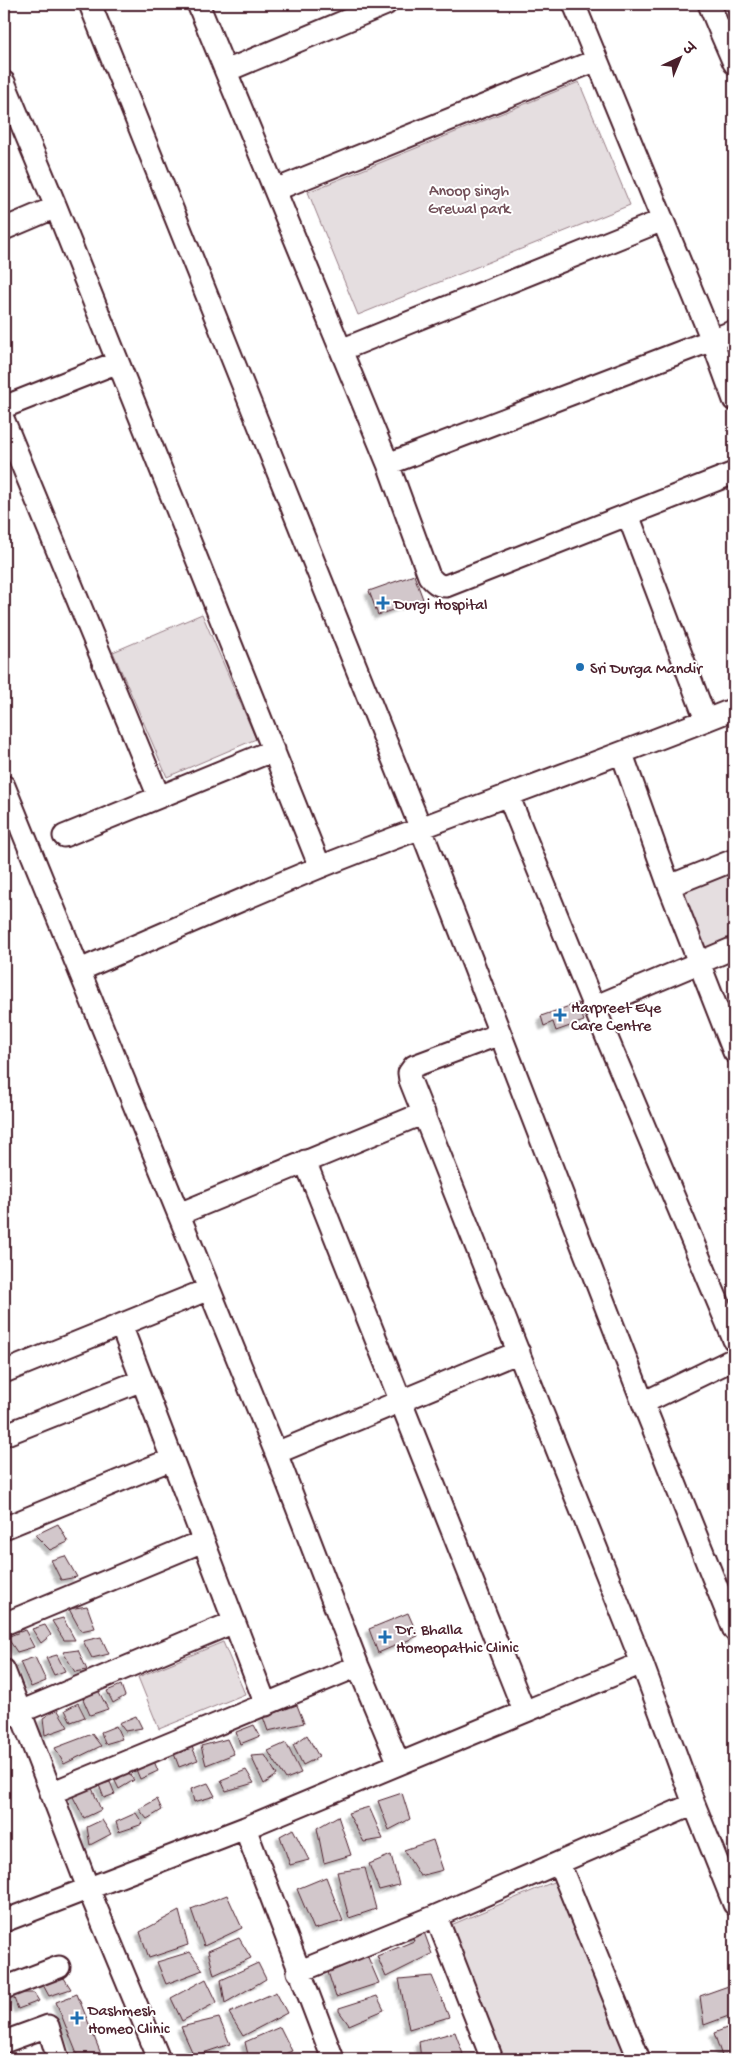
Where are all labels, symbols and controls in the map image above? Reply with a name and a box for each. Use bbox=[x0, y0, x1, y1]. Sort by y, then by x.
north arrow bbox=[656, 32, 706, 82]
text: उ bbox=[677, 40, 698, 61]
park label: Anoop singh Grewal park bbox=[428, 183, 512, 220]
marker: Durgi Hospital bbox=[376, 596, 390, 610]
place label: Durgi Hospital bbox=[393, 597, 488, 616]
marker: Sri Durga Mandir bbox=[574, 661, 586, 673]
place label: Sri Durga Mandir bbox=[590, 661, 703, 680]
place label: Harpreet Eye Care Centre bbox=[571, 1000, 662, 1037]
marker: Harpreet Eye Care Centre bbox=[553, 1008, 567, 1022]
place label: Dr. Bhalla Homeopathic Clinic bbox=[395, 1622, 519, 1659]
marker: Dr. Bhalla Homeopathic Clinic bbox=[378, 1630, 392, 1644]
place label: Dashmesh Homeo Clinic bbox=[87, 2003, 170, 2040]
marker: Dashmesh Homeo Clinic bbox=[70, 2011, 84, 2025]

